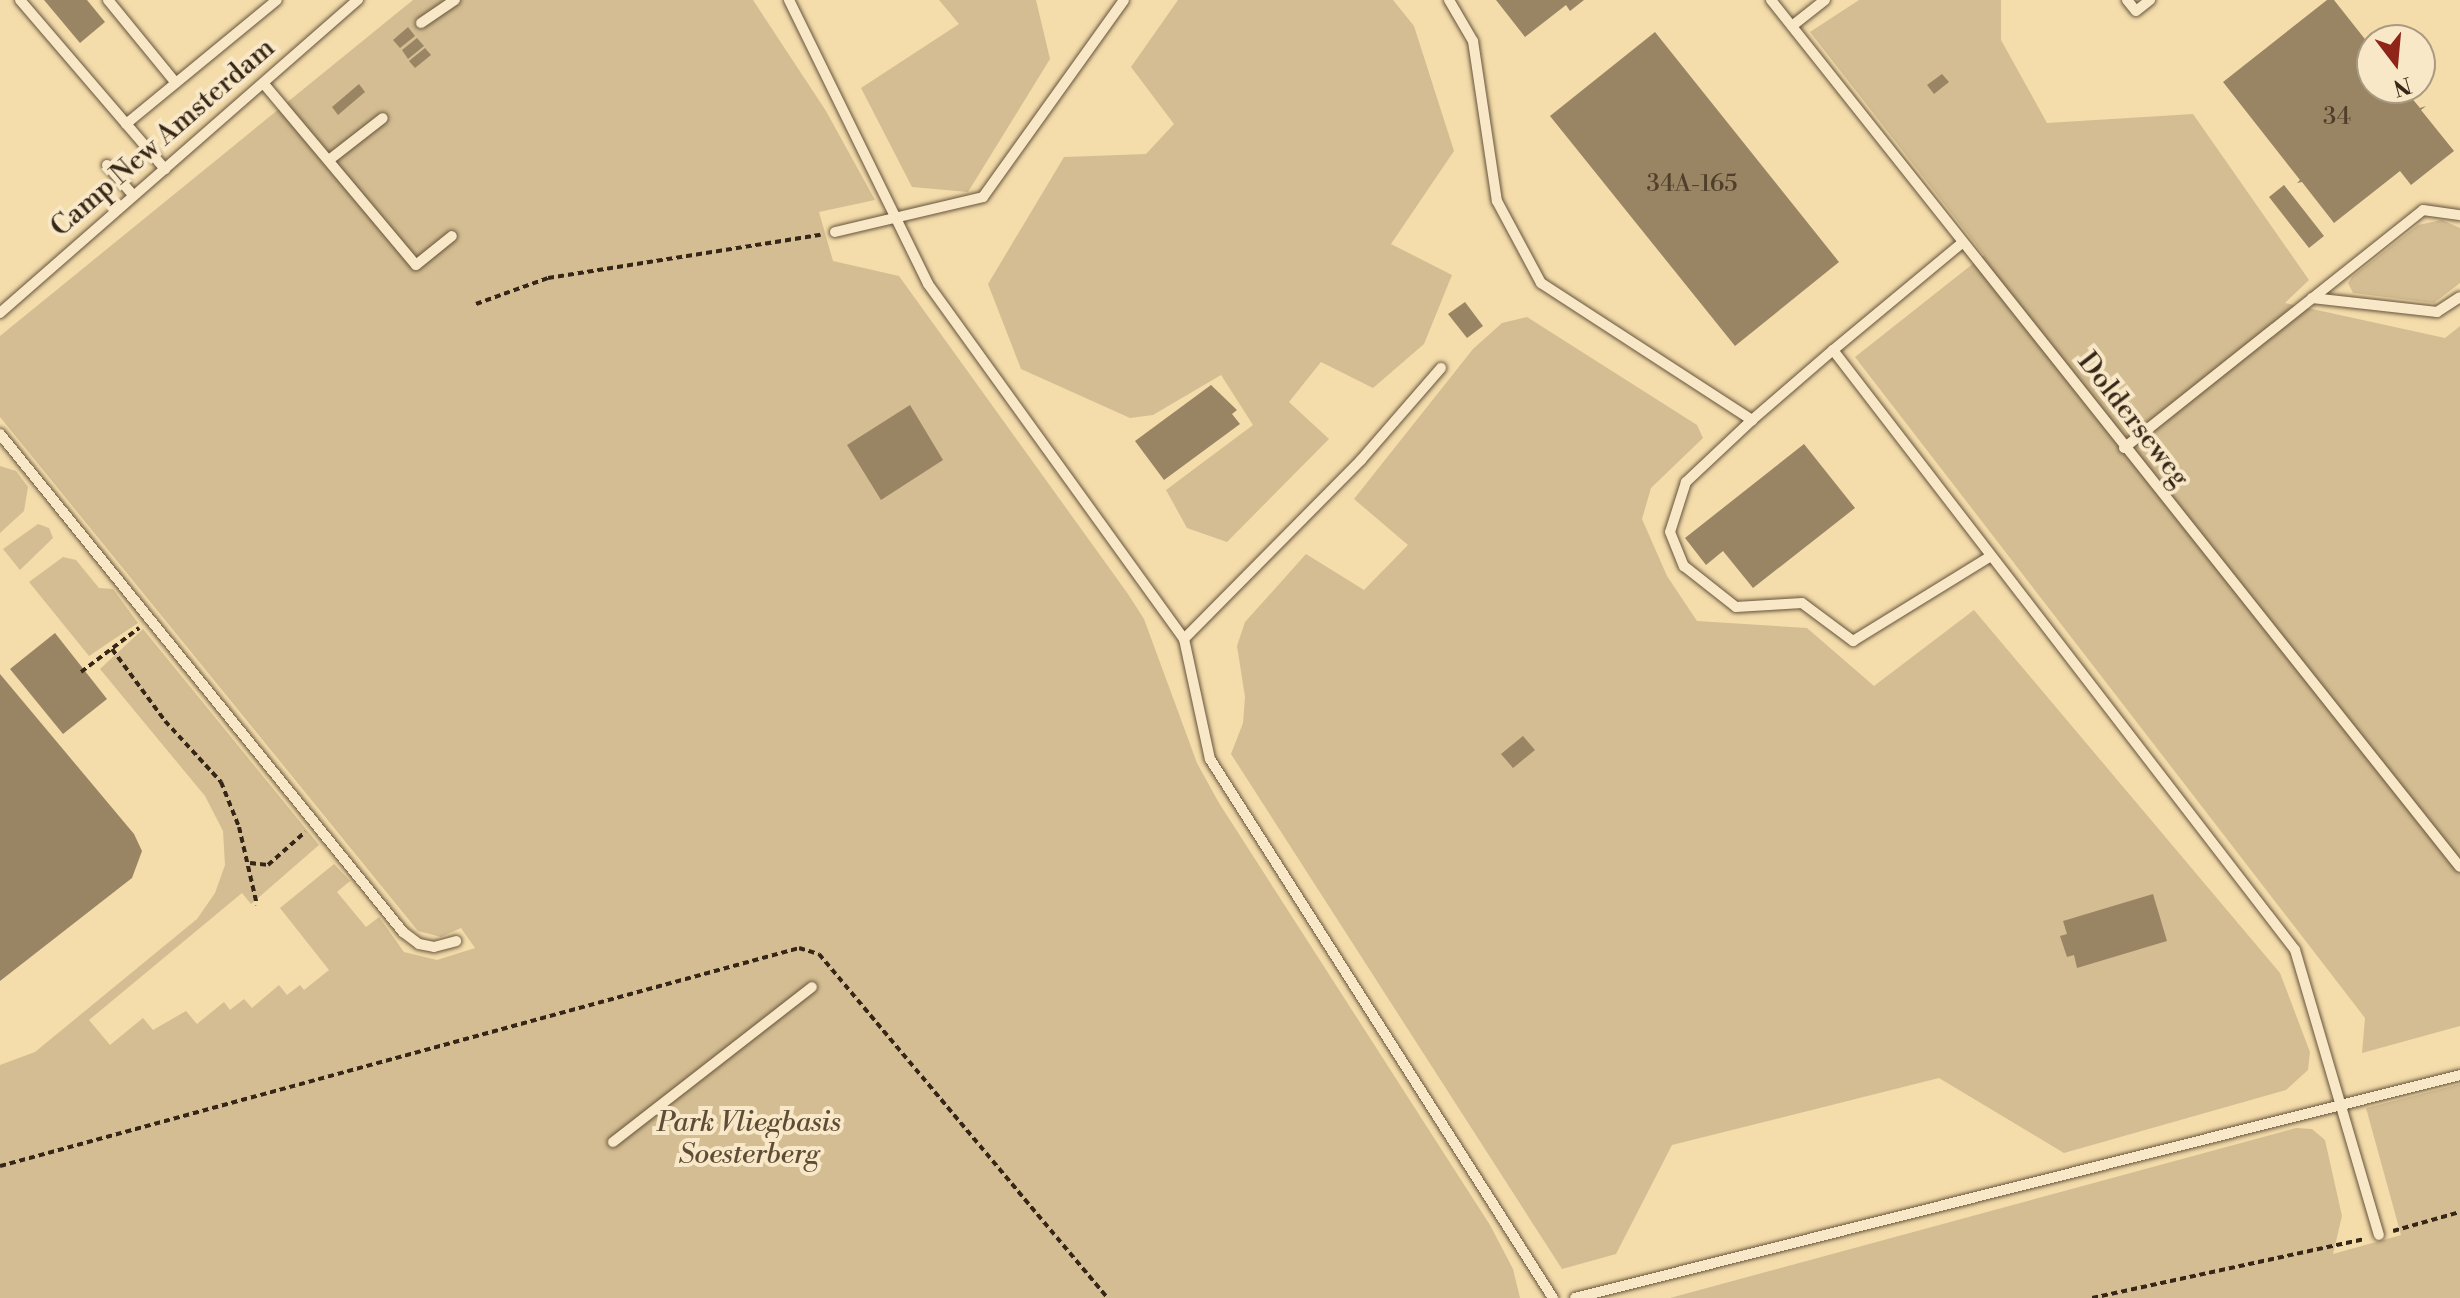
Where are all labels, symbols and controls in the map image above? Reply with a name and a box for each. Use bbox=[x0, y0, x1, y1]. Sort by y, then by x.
north arrow bbox=[2356, 24, 2436, 104]
street label: Camp New Amsterdam bbox=[44, 32, 282, 244]
text: N bbox=[2390, 70, 2414, 101]
house number: 34 bbox=[2323, 104, 2351, 132]
house number: 34A-165 bbox=[1647, 171, 1737, 199]
street label: Dolderseweg bbox=[2070, 346, 2196, 494]
park label: Park Vliegbasis Soesterberg bbox=[657, 1106, 841, 1172]

